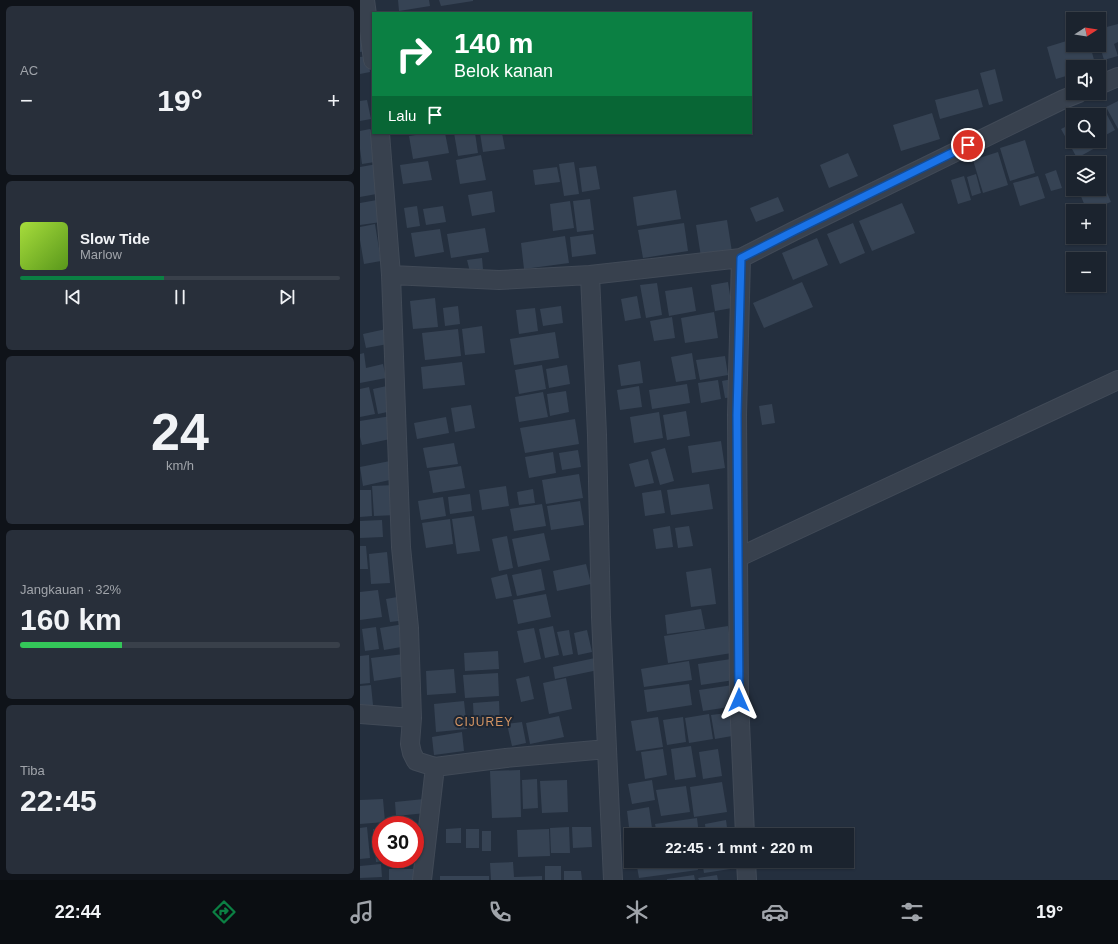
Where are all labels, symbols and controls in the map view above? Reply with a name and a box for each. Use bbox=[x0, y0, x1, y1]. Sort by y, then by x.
north arrow bbox=[1066, 12, 1106, 52]
map controls bbox=[1066, 12, 1106, 292]
icon: right bbox=[388, 28, 440, 80]
text: 140 m bbox=[454, 28, 533, 59]
button: sound bbox=[1066, 60, 1106, 100]
text: Belok kanan bbox=[454, 61, 553, 81]
text: AC bbox=[20, 63, 38, 78]
text: 19° bbox=[157, 84, 203, 117]
text: − bbox=[20, 88, 33, 113]
text: + bbox=[327, 88, 340, 113]
icon: arrive bbox=[424, 104, 446, 126]
text: Lalu bbox=[388, 107, 416, 124]
button: search bbox=[1066, 108, 1106, 148]
pin bbox=[951, 128, 985, 162]
icon: arrive bbox=[957, 134, 979, 156]
button: layers bbox=[1066, 156, 1106, 196]
button: + bbox=[1066, 204, 1106, 244]
text: Slow Tide bbox=[80, 230, 150, 247]
text: Marlow bbox=[80, 247, 122, 262]
button: − bbox=[1066, 252, 1106, 292]
icon: previous bbox=[62, 286, 84, 308]
icon: pause bbox=[169, 286, 191, 308]
icon: next bbox=[276, 286, 298, 308]
text: 24 bbox=[151, 403, 209, 461]
text: km/h bbox=[166, 458, 194, 473]
text: Jangkauan · 32% bbox=[20, 582, 121, 597]
text: 160 km bbox=[20, 603, 122, 636]
position arrow bbox=[718, 679, 760, 721]
district label: CIJUREY bbox=[455, 715, 513, 729]
text: Tiba bbox=[20, 763, 45, 778]
text: 22:45 bbox=[20, 784, 97, 817]
speed limit sign: 30 bbox=[372, 816, 424, 868]
text: 22:45 · 1 mnt · 220 m bbox=[665, 839, 813, 856]
icon: directions bbox=[210, 898, 238, 926]
icon: music bbox=[348, 898, 376, 926]
icon: phone bbox=[486, 898, 514, 926]
icon: climate bbox=[623, 898, 651, 926]
icon: car bbox=[761, 898, 789, 926]
icon: filters bbox=[898, 898, 926, 926]
text: 22:44 bbox=[55, 902, 101, 922]
text: 19° bbox=[1036, 902, 1063, 922]

